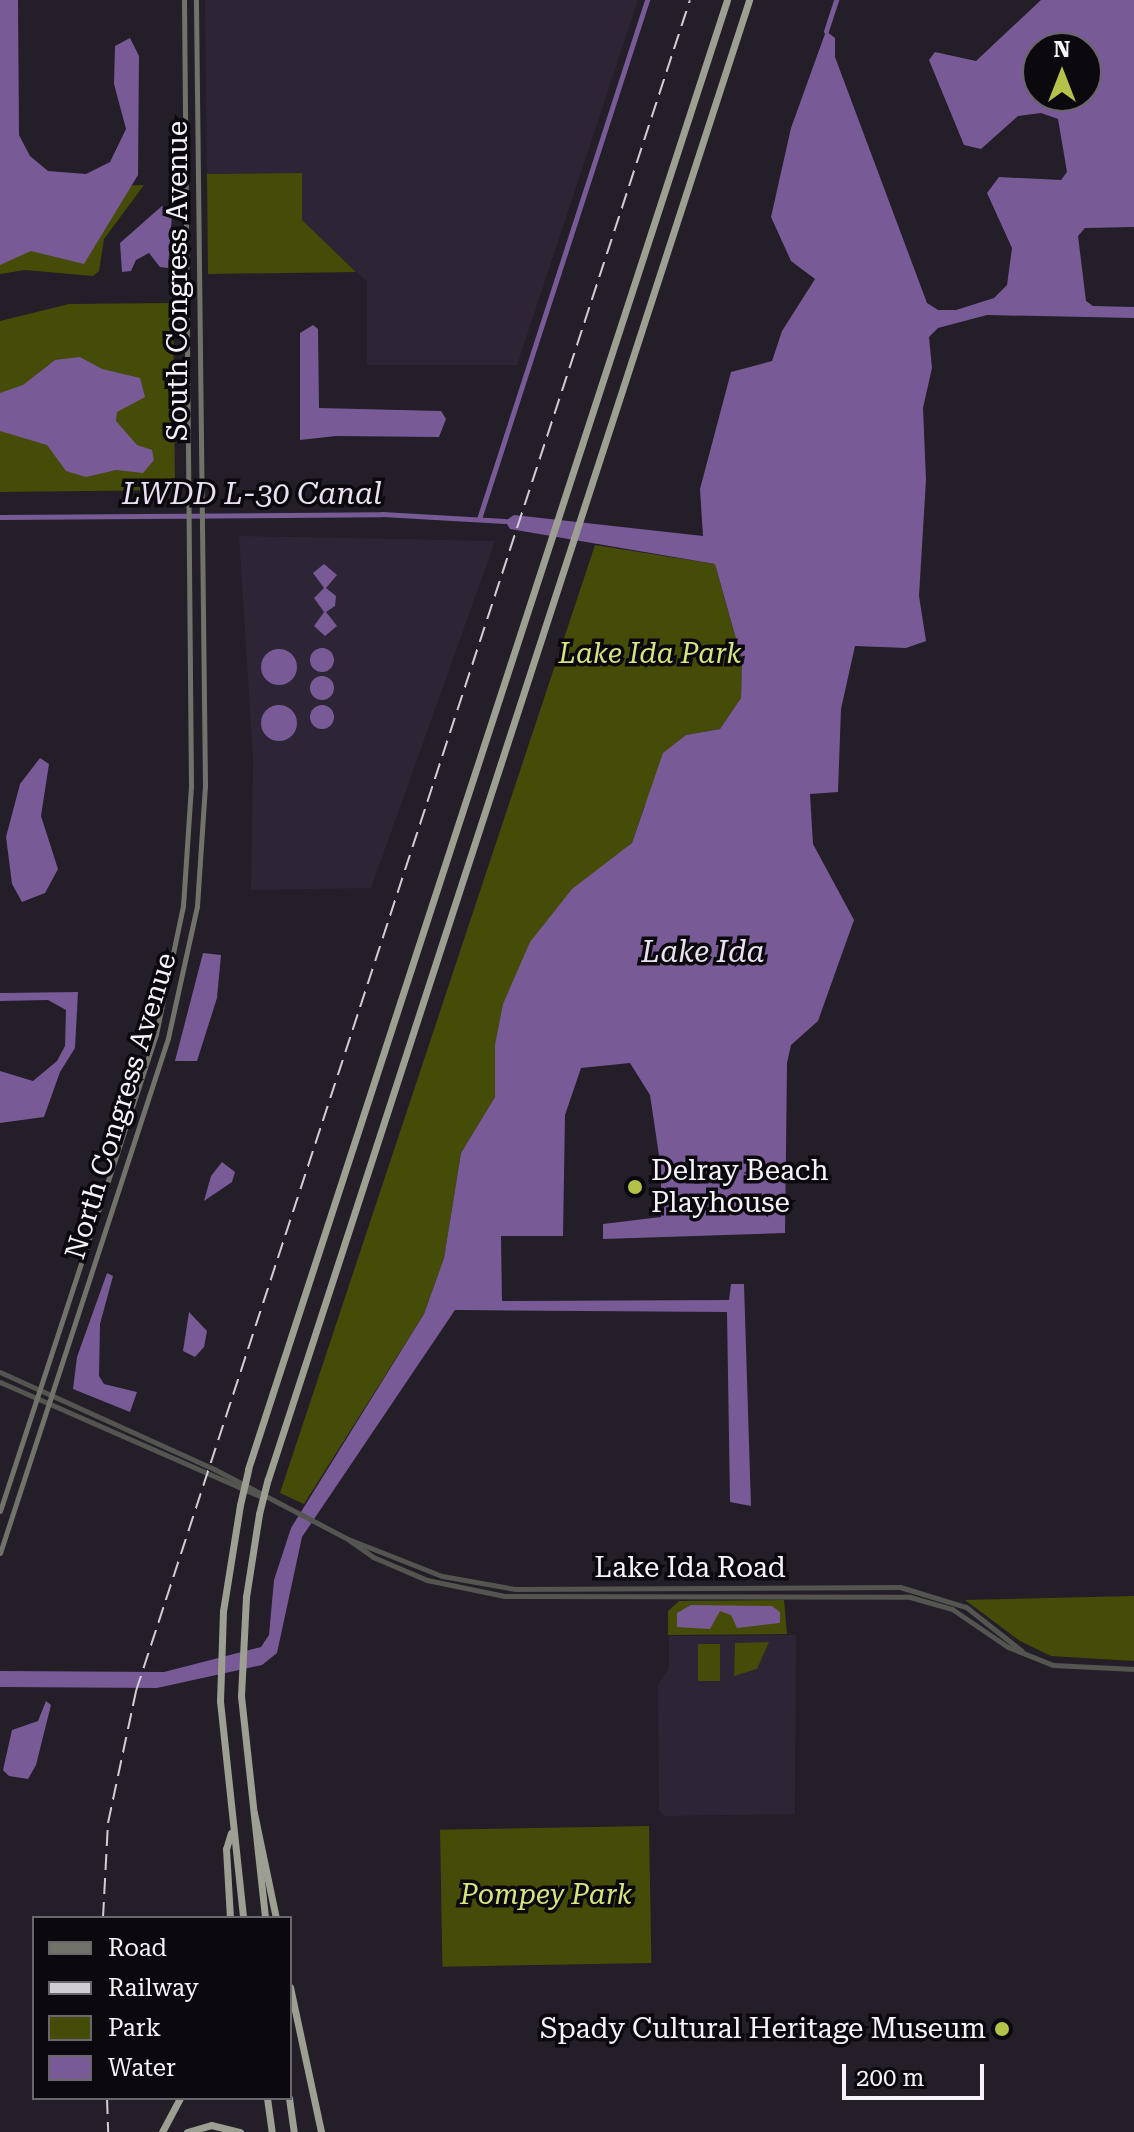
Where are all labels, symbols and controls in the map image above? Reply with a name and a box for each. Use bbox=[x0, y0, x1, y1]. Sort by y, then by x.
north arrow bbox=[1022, 32, 1102, 112]
text: N bbox=[1054, 37, 1070, 62]
street label: South Congress Avenue bbox=[161, 121, 195, 441]
water label: LWDD L-30 Canal bbox=[122, 476, 382, 512]
park label: Lake Ida Park bbox=[559, 637, 741, 671]
water label: Lake Ida bbox=[641, 934, 765, 970]
street label: North Congress Avenue bbox=[58, 949, 184, 1263]
place label: Delray Beach Playhouse bbox=[651, 1154, 829, 1220]
marker: Delray Beach Playhouse bbox=[626, 1178, 644, 1196]
street label: Lake Ida Road bbox=[594, 1551, 786, 1585]
park label: Pompey Park bbox=[460, 1878, 632, 1912]
legend bbox=[32, 1916, 292, 2100]
text: Road bbox=[108, 1934, 167, 1962]
text: Railway bbox=[108, 1974, 199, 2002]
place label: Spady Cultural Heritage Museum bbox=[540, 2012, 986, 2046]
text: Park bbox=[108, 2014, 161, 2042]
marker: Spady Cultural Heritage Museum bbox=[993, 2020, 1011, 2038]
scale bar bbox=[846, 2048, 988, 2098]
text: Water bbox=[108, 2054, 176, 2082]
text: 200 m bbox=[856, 2064, 924, 2092]

